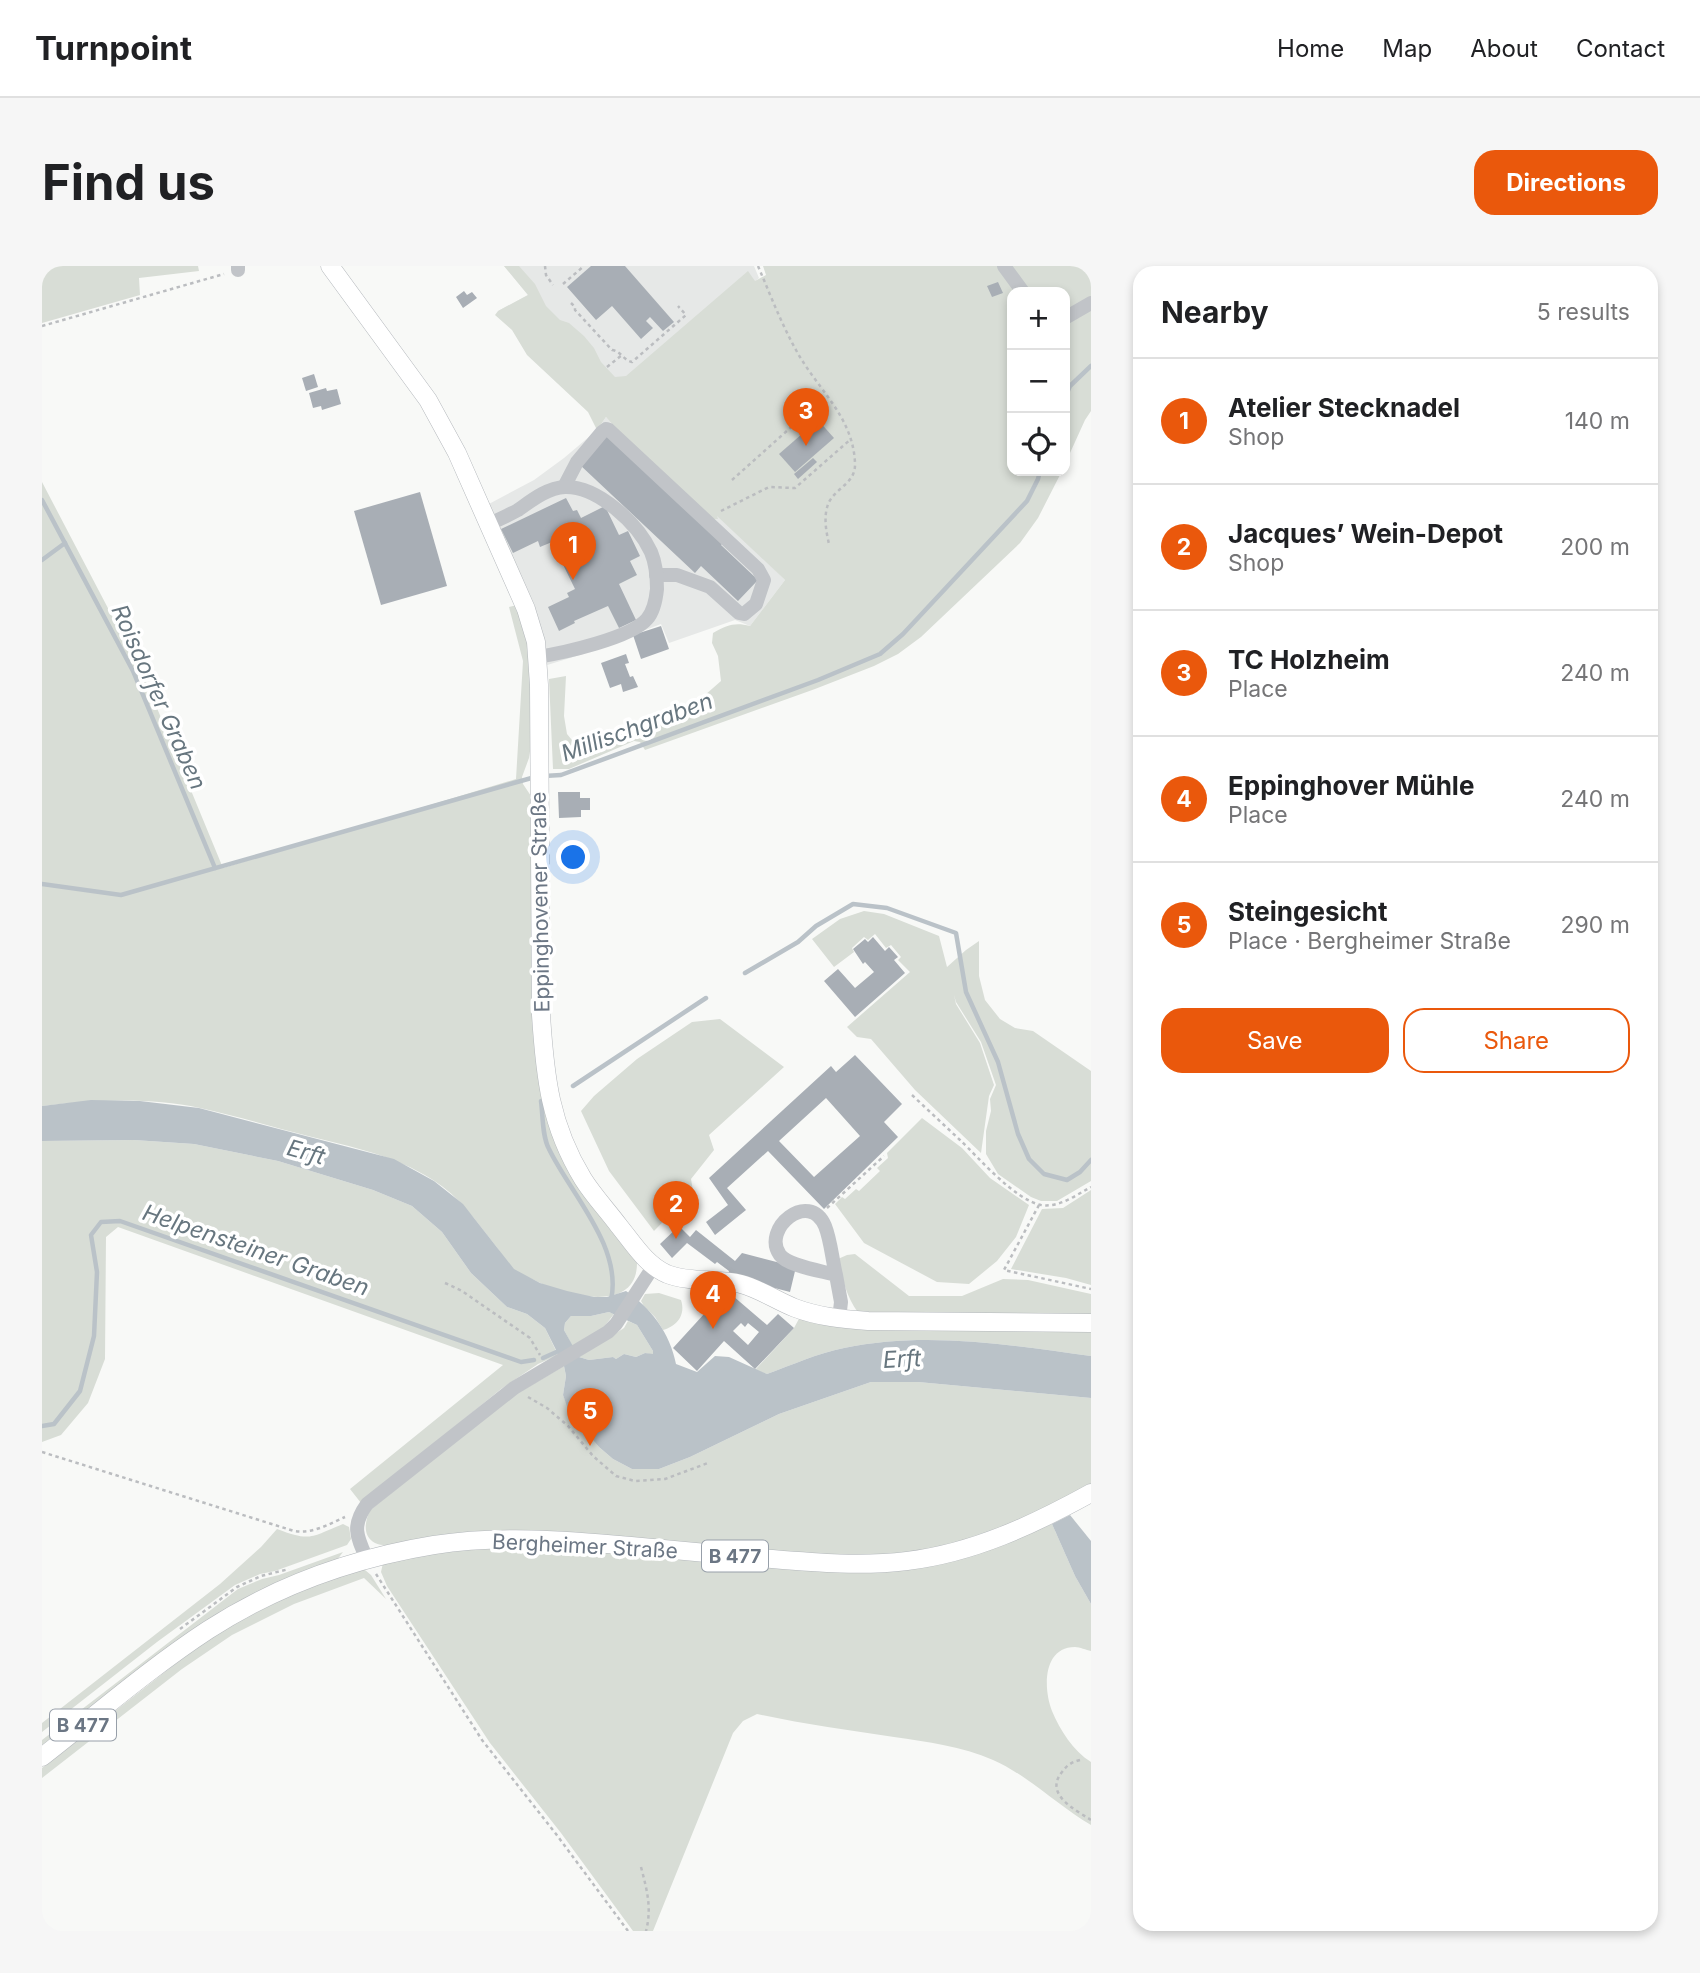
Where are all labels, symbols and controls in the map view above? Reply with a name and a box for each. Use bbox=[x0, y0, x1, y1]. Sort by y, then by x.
text: Turnpoint bbox=[35, 28, 192, 68]
text: Home bbox=[1277, 34, 1344, 63]
text: Map bbox=[1382, 34, 1432, 63]
text: About bbox=[1470, 34, 1538, 63]
text: Contact bbox=[1576, 34, 1665, 63]
button: Directions bbox=[1474, 150, 1658, 215]
text: Find us bbox=[42, 153, 215, 212]
map controls bbox=[1007, 287, 1070, 476]
button: + bbox=[1007, 287, 1070, 350]
text: Nearby bbox=[1161, 294, 1269, 330]
text: 5 results bbox=[1537, 298, 1630, 326]
button: − bbox=[1007, 350, 1070, 413]
pin: 3 bbox=[783, 388, 829, 446]
text: Atelier Stecknadel bbox=[1228, 392, 1460, 423]
text: 1 bbox=[1179, 407, 1189, 435]
text: 140 m bbox=[1565, 407, 1630, 435]
button: locate bbox=[1007, 413, 1070, 476]
text: Shop bbox=[1228, 423, 1284, 451]
text: Jacques’ Wein-Depot bbox=[1228, 518, 1503, 549]
pin: 1 bbox=[550, 522, 596, 580]
text: 2 bbox=[1177, 533, 1191, 561]
text: 200 m bbox=[1560, 533, 1630, 561]
text: Shop bbox=[1228, 549, 1284, 577]
water label: Roisdorfer Graben bbox=[106, 600, 212, 794]
text: TC Holzheim bbox=[1228, 644, 1390, 675]
text: 3 bbox=[1177, 659, 1191, 687]
text: 240 m bbox=[1560, 659, 1630, 687]
text: Place bbox=[1228, 675, 1288, 703]
water label: Millischgraben bbox=[557, 687, 717, 767]
text: Eppinghover Mühle bbox=[1228, 770, 1474, 801]
text: 4 bbox=[1176, 785, 1192, 813]
text: 240 m bbox=[1560, 785, 1630, 813]
street label: Eppinghovener Straße bbox=[526, 791, 554, 1013]
text: Place bbox=[1228, 801, 1288, 829]
your location bbox=[556, 840, 590, 874]
text: Steingesicht bbox=[1228, 896, 1388, 927]
text: 5 bbox=[1177, 911, 1191, 939]
text: 290 m bbox=[1561, 911, 1630, 939]
text: Place · Bergheimer Straße bbox=[1228, 927, 1511, 955]
button: Save bbox=[1161, 1008, 1389, 1073]
button: Share bbox=[1403, 1008, 1630, 1073]
water label: Erft bbox=[284, 1133, 329, 1171]
pin: 2 bbox=[653, 1181, 699, 1239]
water label: Helpensteiner Graben bbox=[139, 1198, 373, 1302]
pin: 4 bbox=[690, 1271, 736, 1329]
water label: Erft bbox=[882, 1344, 922, 1374]
pin: 5 bbox=[567, 1388, 613, 1446]
street label: Bergheimer Straße bbox=[492, 1529, 678, 1563]
road number: B 477 bbox=[702, 1540, 768, 1572]
road number: B 477 bbox=[50, 1709, 116, 1740]

